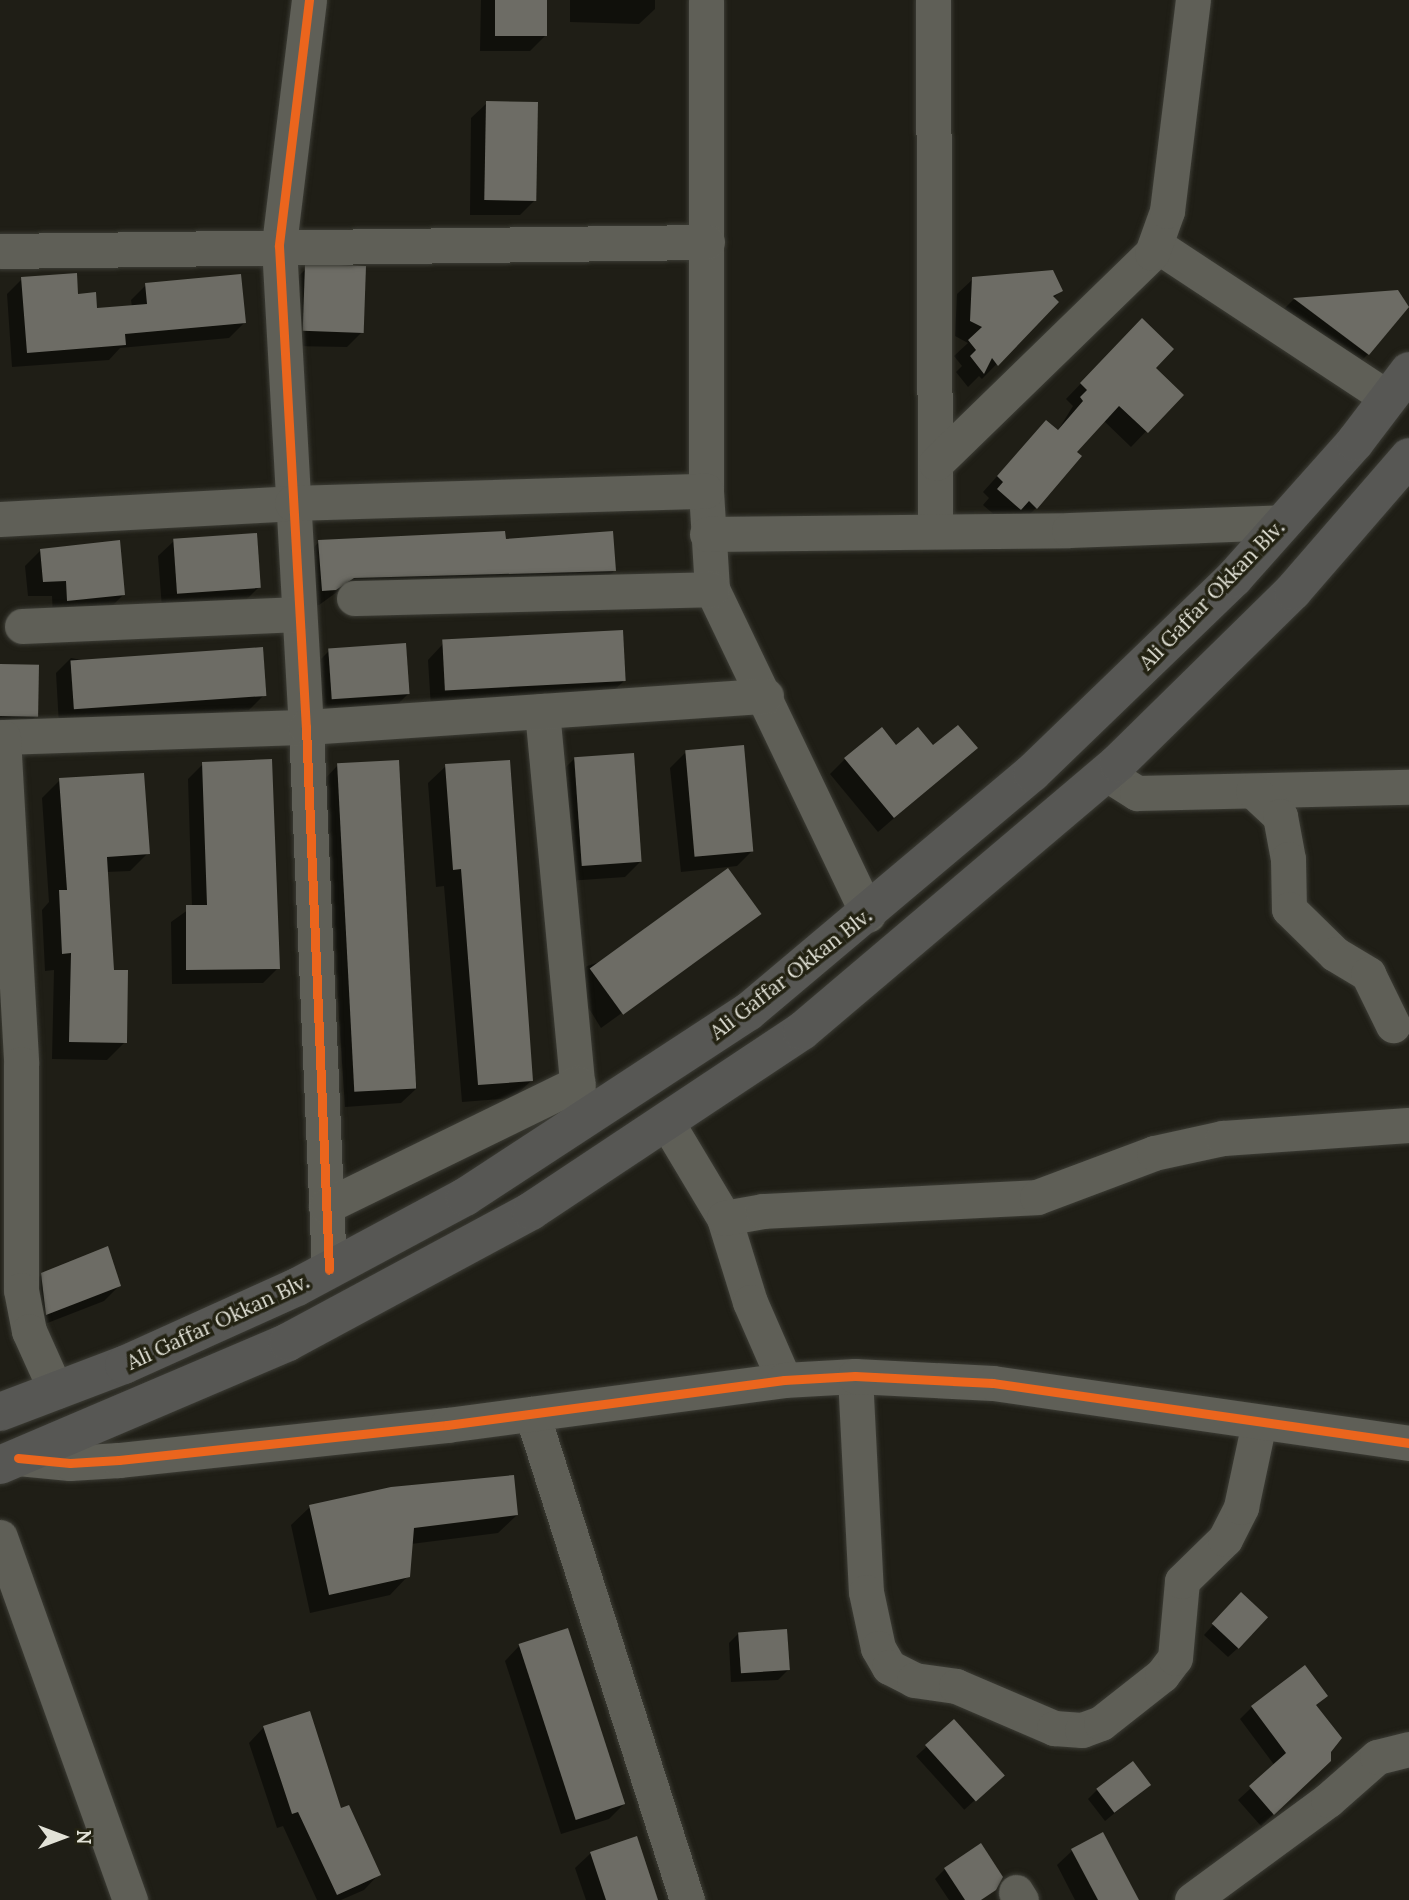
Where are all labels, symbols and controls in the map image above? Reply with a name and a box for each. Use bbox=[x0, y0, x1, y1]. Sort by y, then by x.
street label: Ali Gaffar Okkan Blv. bbox=[1134, 515, 1290, 675]
street label: Ali Gaffar Okkan Blv. bbox=[705, 903, 877, 1045]
street label: Ali Gaffar Okkan Blv. bbox=[123, 1269, 313, 1375]
north arrow bbox=[28, 1802, 98, 1872]
text: N bbox=[72, 1830, 96, 1844]

